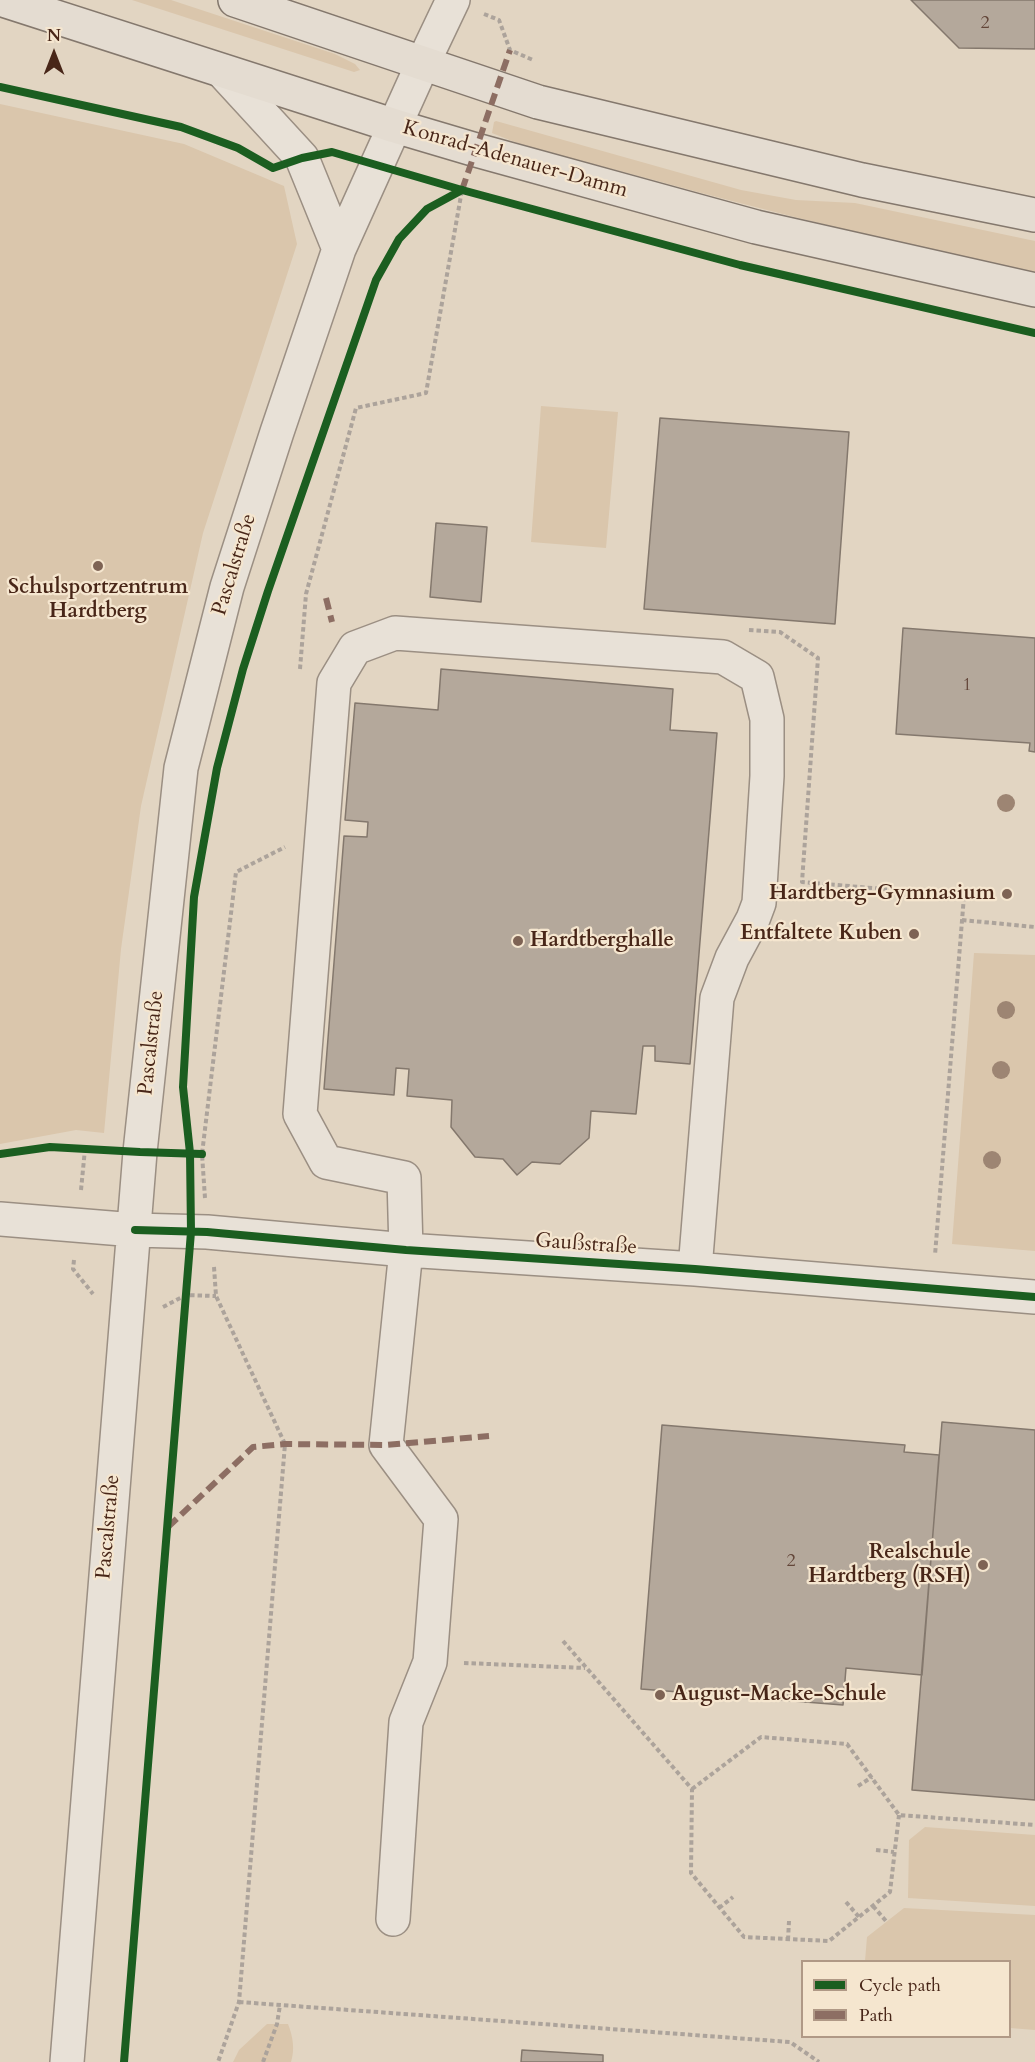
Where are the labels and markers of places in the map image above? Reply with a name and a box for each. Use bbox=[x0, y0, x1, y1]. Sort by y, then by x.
marker: Schulsportzentrum Hardtberg bbox=[91, 559, 105, 573]
place label: Schulsportzentrum Hardtberg bbox=[8, 575, 188, 625]
place label: Hardtberg-Gymnasium bbox=[769, 881, 995, 907]
marker: Hardtberg-Gymnasium bbox=[1000, 887, 1014, 901]
place label: Entfaltete Kuben bbox=[740, 921, 902, 947]
marker: Entfaltete Kuben bbox=[907, 927, 921, 941]
place label: Hardtberghalle bbox=[530, 928, 674, 954]
marker: Hardtberghalle bbox=[511, 934, 525, 948]
place label: Realschule Hardtberg (RSH) bbox=[808, 1540, 971, 1590]
marker: Realschule Hardtberg (RSH) bbox=[976, 1558, 990, 1572]
place label: August-Macke-Schule bbox=[672, 1682, 887, 1708]
marker: August-Macke-Schule bbox=[653, 1688, 667, 1702]

